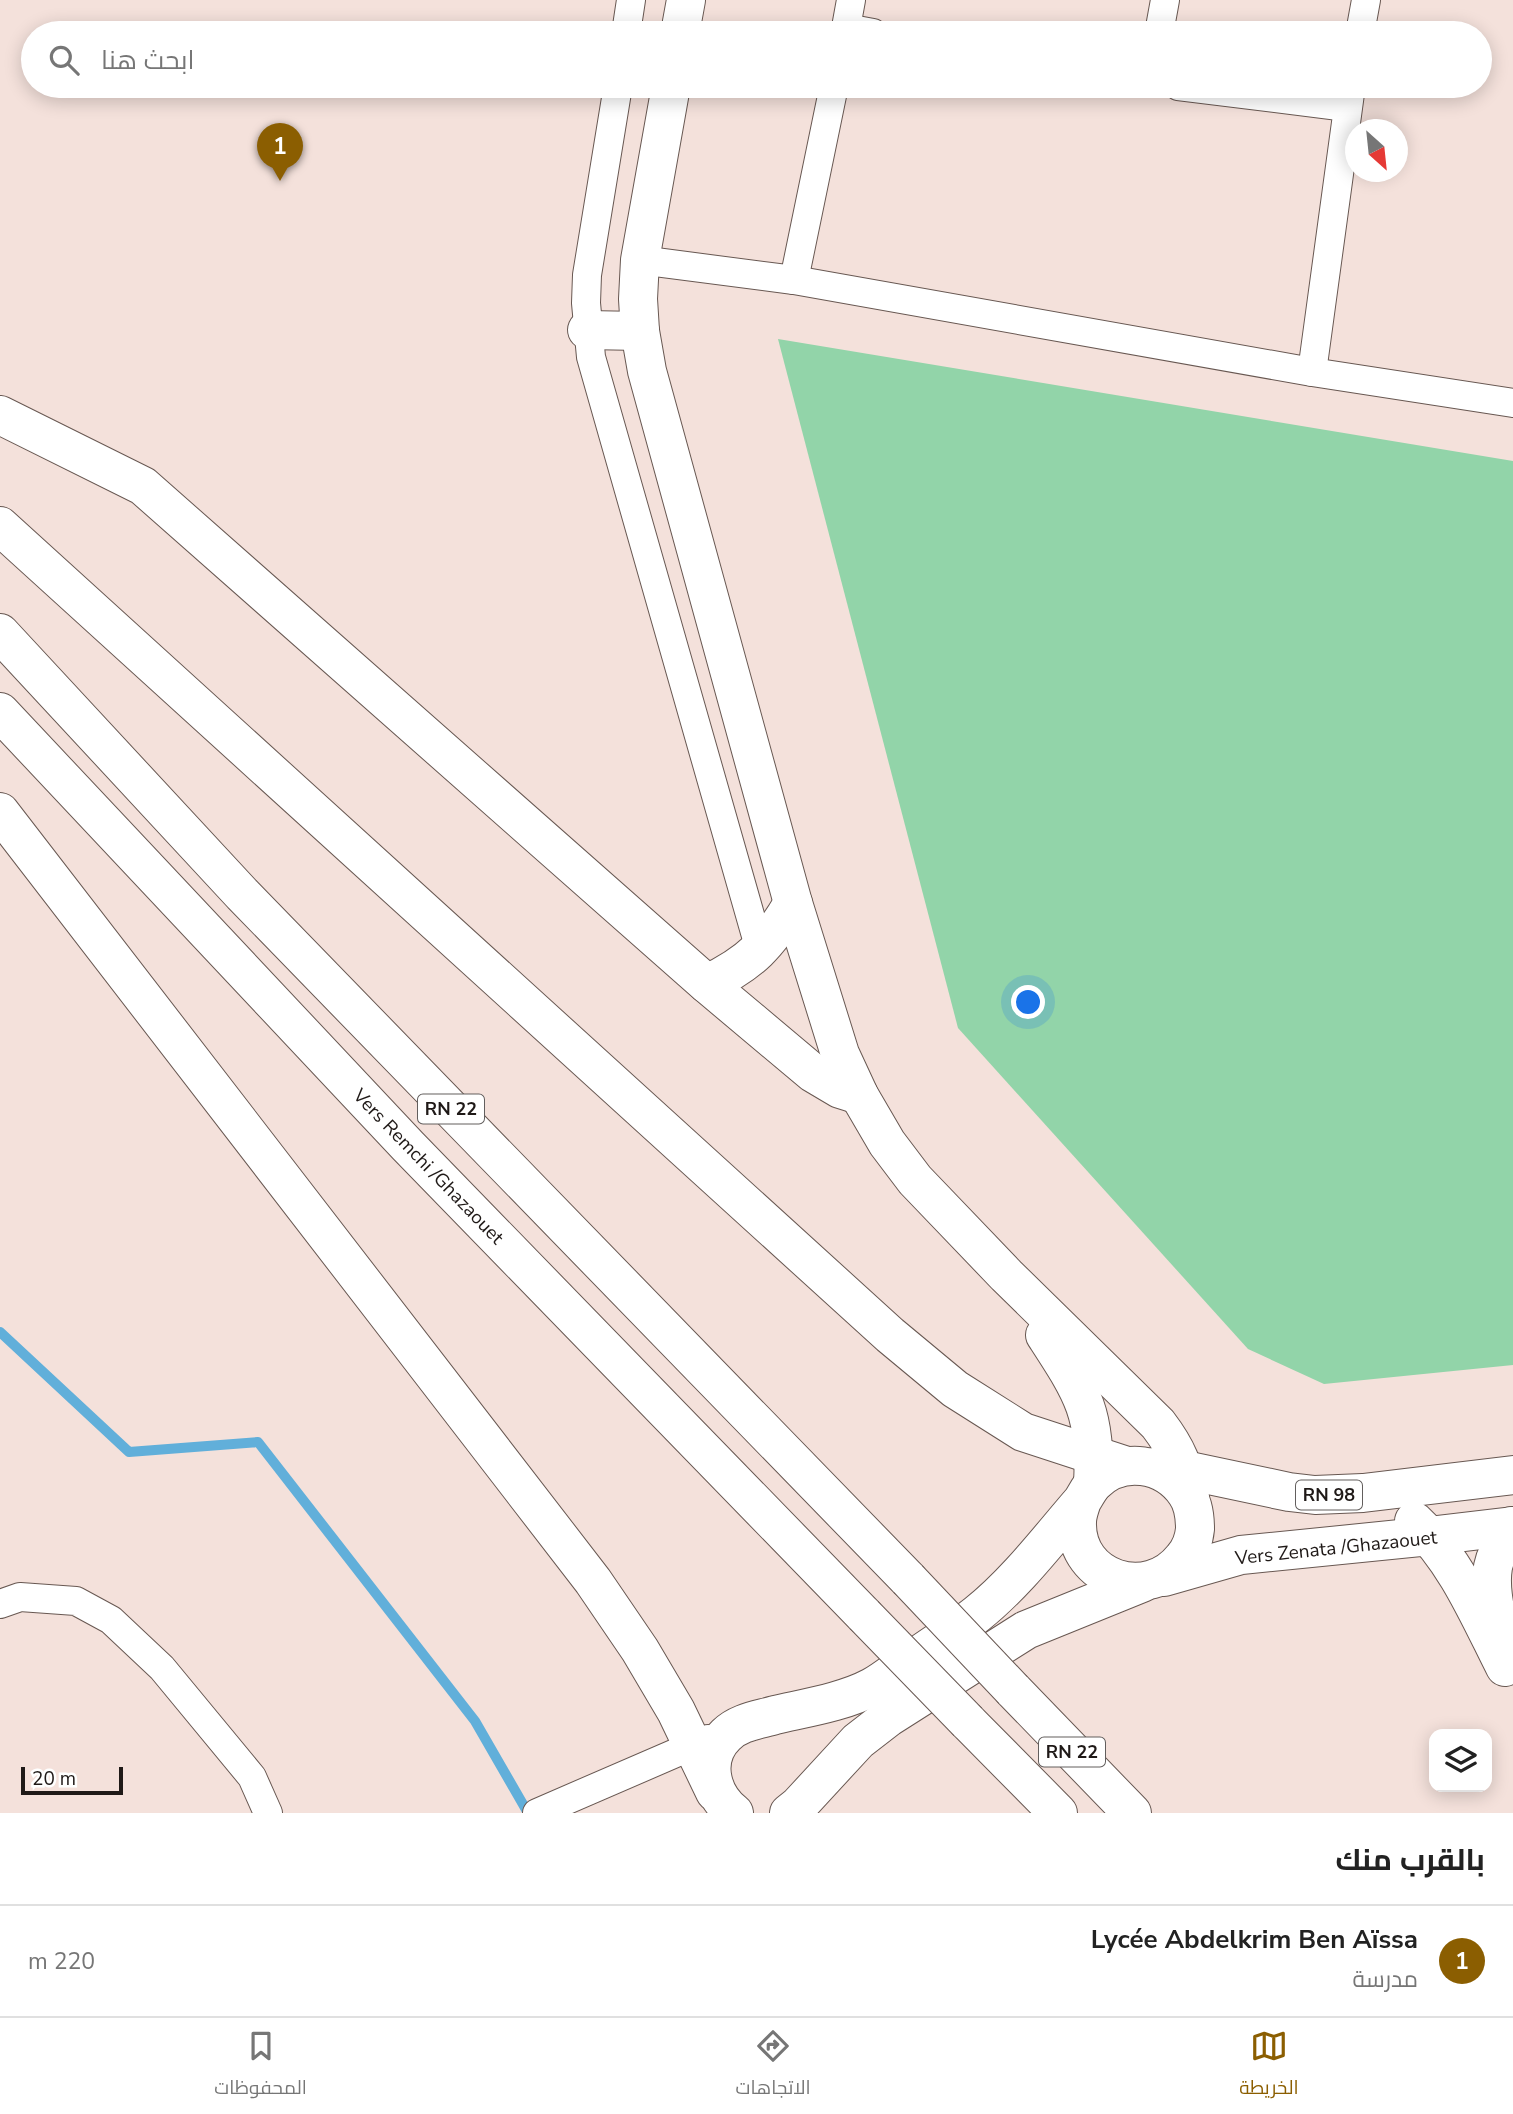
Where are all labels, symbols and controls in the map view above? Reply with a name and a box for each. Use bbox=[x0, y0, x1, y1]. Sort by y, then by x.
search box bbox=[21, 21, 1492, 98]
icon: search bbox=[45, 41, 83, 79]
text: ابحث هنا bbox=[101, 43, 195, 78]
north arrow bbox=[1345, 119, 1408, 182]
pin: 1 bbox=[257, 123, 303, 181]
your location bbox=[1011, 985, 1045, 1019]
street label: Vers Remchi /Ghazaouet bbox=[346, 1082, 510, 1250]
road number: RN 22 bbox=[418, 1094, 484, 1124]
road number: RN 98 bbox=[1296, 1480, 1362, 1510]
street label: Vers Zenata /Ghazaouet bbox=[1233, 1524, 1439, 1572]
map controls bbox=[1429, 1729, 1492, 1792]
button: layers bbox=[1429, 1729, 1492, 1792]
road number: RN 22 bbox=[1039, 1737, 1105, 1766]
scale bar bbox=[21, 1764, 122, 1796]
text: 20 m bbox=[32, 1766, 76, 1792]
text: بالقرب منك bbox=[1335, 1840, 1485, 1881]
text: Lycée Abdelkrim Ben Aïssa bbox=[1091, 1922, 1418, 1957]
text: 220 m bbox=[28, 1946, 95, 1977]
text: 1 bbox=[1455, 1946, 1469, 1977]
text: مدرسة bbox=[1353, 1964, 1418, 1995]
tab: المحفوظات bbox=[214, 2027, 307, 2105]
tab: الاتجاهات bbox=[735, 2027, 811, 2105]
tab: الخريطة bbox=[1239, 2027, 1299, 2105]

